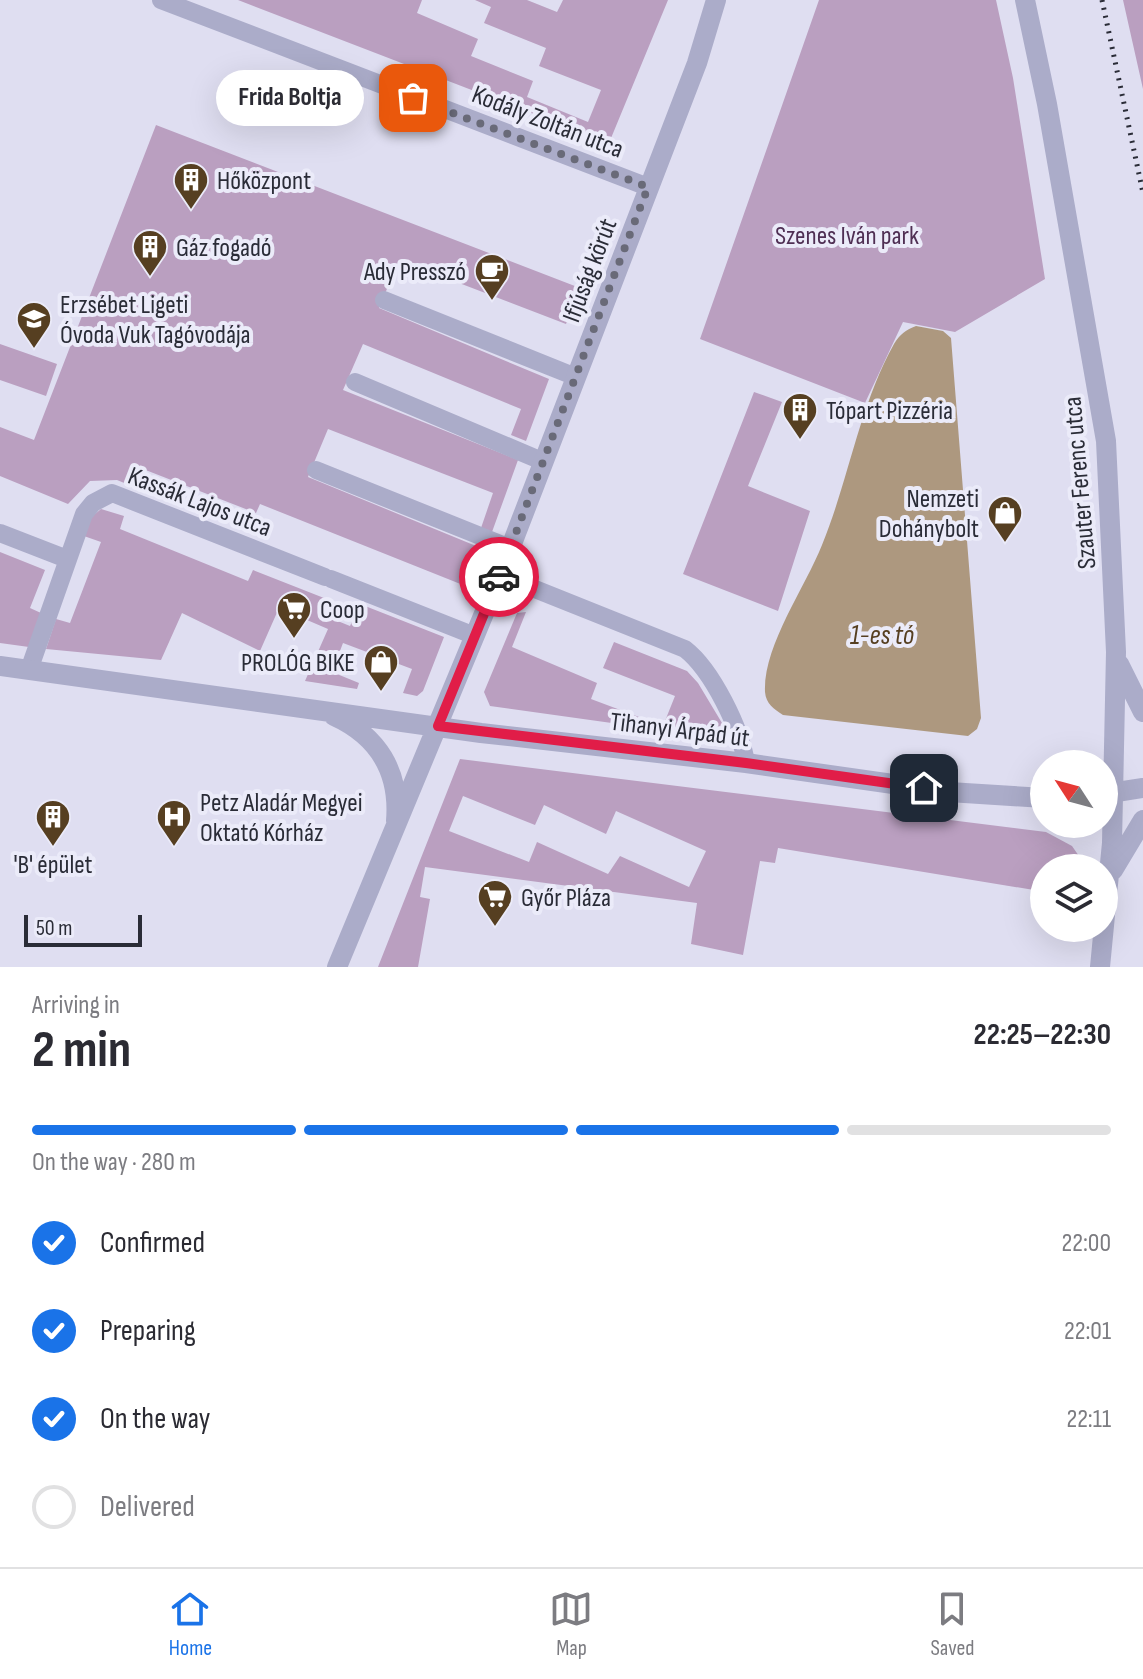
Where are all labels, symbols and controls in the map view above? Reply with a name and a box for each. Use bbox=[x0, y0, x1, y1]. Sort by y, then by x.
pin bbox=[379, 64, 447, 132]
callout: Frida Boltja bbox=[217, 70, 365, 126]
icon: bag bbox=[391, 76, 435, 120]
street label: Kodály Zoltán utca bbox=[467, 79, 627, 165]
text: Frida Boltja bbox=[238, 82, 342, 113]
building icon: Hőközpont bbox=[172, 161, 210, 211]
place label: Hőközpont bbox=[217, 166, 311, 197]
street label: Ifjúság körút bbox=[556, 214, 624, 327]
park label: Szenes Iván park bbox=[775, 221, 919, 252]
building icon: Gáz fogadó bbox=[131, 228, 169, 278]
place label: Gáz fogadó bbox=[176, 233, 272, 264]
cafe icon: Ady Presszó bbox=[473, 252, 511, 302]
place label: Ady Presszó bbox=[363, 257, 466, 288]
place label: Erzsébet Ligeti Óvoda Vuk Tagóvodája bbox=[60, 290, 251, 351]
school or university icon: Erzsébet Ligeti Óvoda Vuk Tagóvodája bbox=[15, 300, 53, 350]
building icon: Tópart Pizzéria bbox=[781, 391, 819, 441]
street label: Szauter Ferenc utca bbox=[1058, 395, 1103, 570]
place label: Tópart Pizzéria bbox=[826, 396, 953, 427]
street label: Kassák Lajos utca bbox=[123, 461, 276, 544]
place label: Nemzeti Dohánybolt bbox=[879, 484, 979, 545]
shop icon: Nemzeti Dohánybolt bbox=[986, 494, 1024, 544]
courier bbox=[459, 537, 539, 617]
icon: car bbox=[477, 555, 521, 599]
supermarket icon: Coop bbox=[275, 590, 313, 640]
place label: Coop bbox=[320, 595, 365, 626]
water label: 1-es tó bbox=[850, 619, 915, 652]
shop icon: PROLÓG BIKE bbox=[362, 643, 400, 693]
place label: PROLÓG BIKE bbox=[241, 648, 355, 679]
street label: Tihanyi Árpád út bbox=[608, 707, 751, 754]
north arrow bbox=[1030, 750, 1118, 838]
map controls bbox=[1030, 750, 1118, 942]
pin bbox=[890, 754, 958, 822]
icon: home bbox=[902, 766, 946, 810]
place label: Petz Aladár Megyei Oktató Kórház bbox=[200, 788, 363, 849]
building icon: 'B' épület bbox=[34, 798, 72, 848]
hospital icon: Petz Aladár Megyei Oktató Kórház bbox=[155, 798, 193, 848]
place label: 'B' épület bbox=[13, 850, 93, 881]
button: layers bbox=[1030, 854, 1118, 942]
supermarket icon: Győr Pláza bbox=[476, 878, 514, 928]
place label: Győr Pláza bbox=[521, 883, 611, 914]
scale bar bbox=[24, 911, 142, 947]
text: 50 m bbox=[36, 915, 72, 942]
text: Arriving in bbox=[32, 990, 120, 1021]
text: 22:25–22:30 bbox=[974, 1017, 1111, 1053]
text: 2 min bbox=[32, 1019, 131, 1082]
text: On the way · 280 m bbox=[32, 1147, 196, 1178]
icon: check bbox=[32, 1221, 76, 1265]
text: Confirmed bbox=[100, 1225, 205, 1261]
text: 22:00 bbox=[1061, 1228, 1111, 1259]
icon: check bbox=[32, 1309, 76, 1353]
text: Preparing bbox=[100, 1313, 196, 1349]
text: 22:01 bbox=[1064, 1316, 1111, 1347]
icon: check bbox=[32, 1397, 76, 1441]
text: On the way bbox=[100, 1401, 210, 1437]
text: 22:11 bbox=[1066, 1404, 1111, 1435]
text: Delivered bbox=[100, 1489, 195, 1525]
tab: Home bbox=[168, 1587, 212, 1662]
tab: Map bbox=[549, 1587, 593, 1662]
tab: Saved bbox=[930, 1587, 975, 1662]

